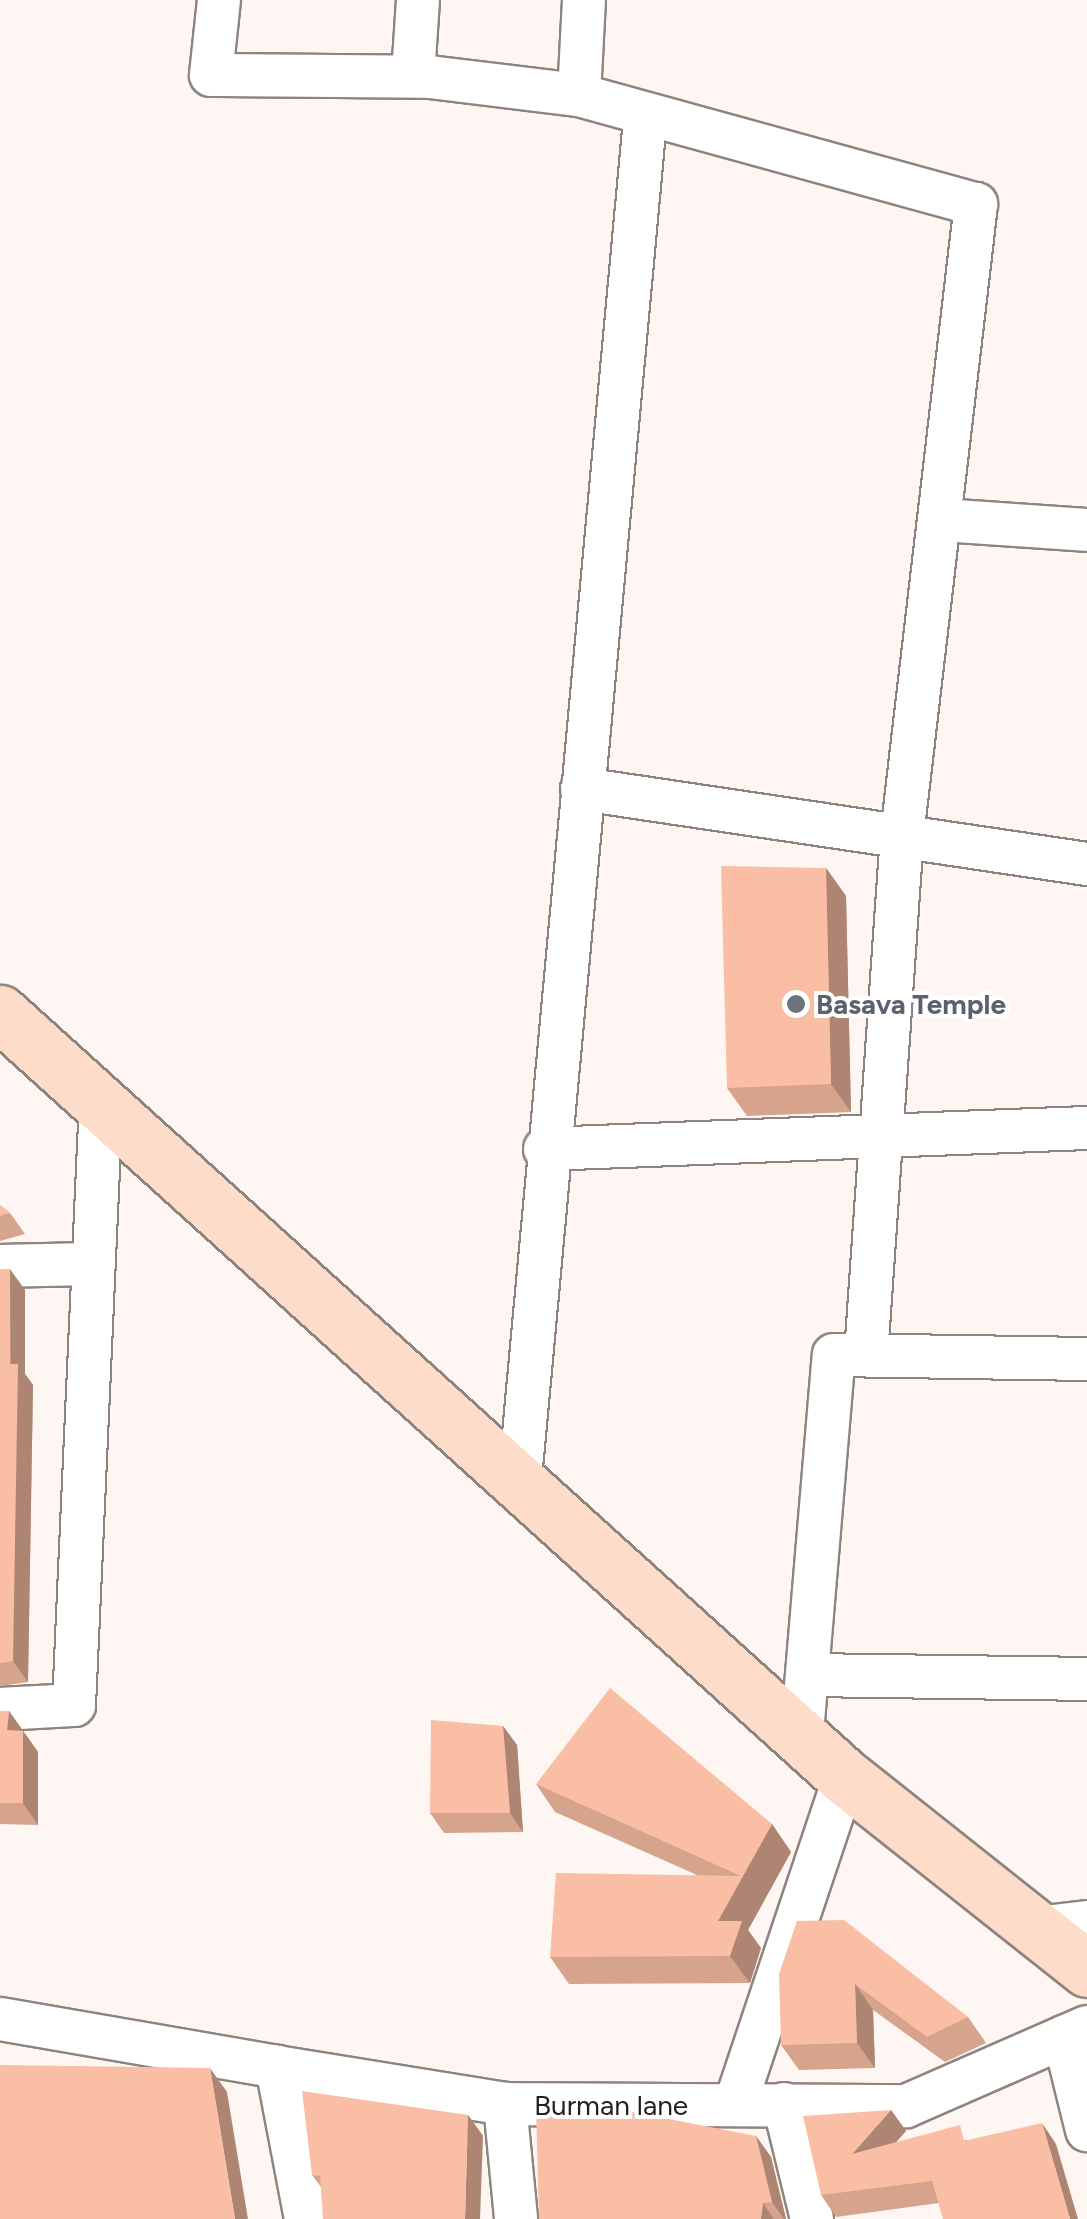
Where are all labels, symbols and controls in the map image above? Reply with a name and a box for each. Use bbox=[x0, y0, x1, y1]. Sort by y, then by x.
place label: Basava Temple bbox=[816, 987, 1006, 1021]
marker: Basava Temple bbox=[785, 993, 807, 1015]
street label: Burman lane bbox=[534, 2088, 688, 2122]

